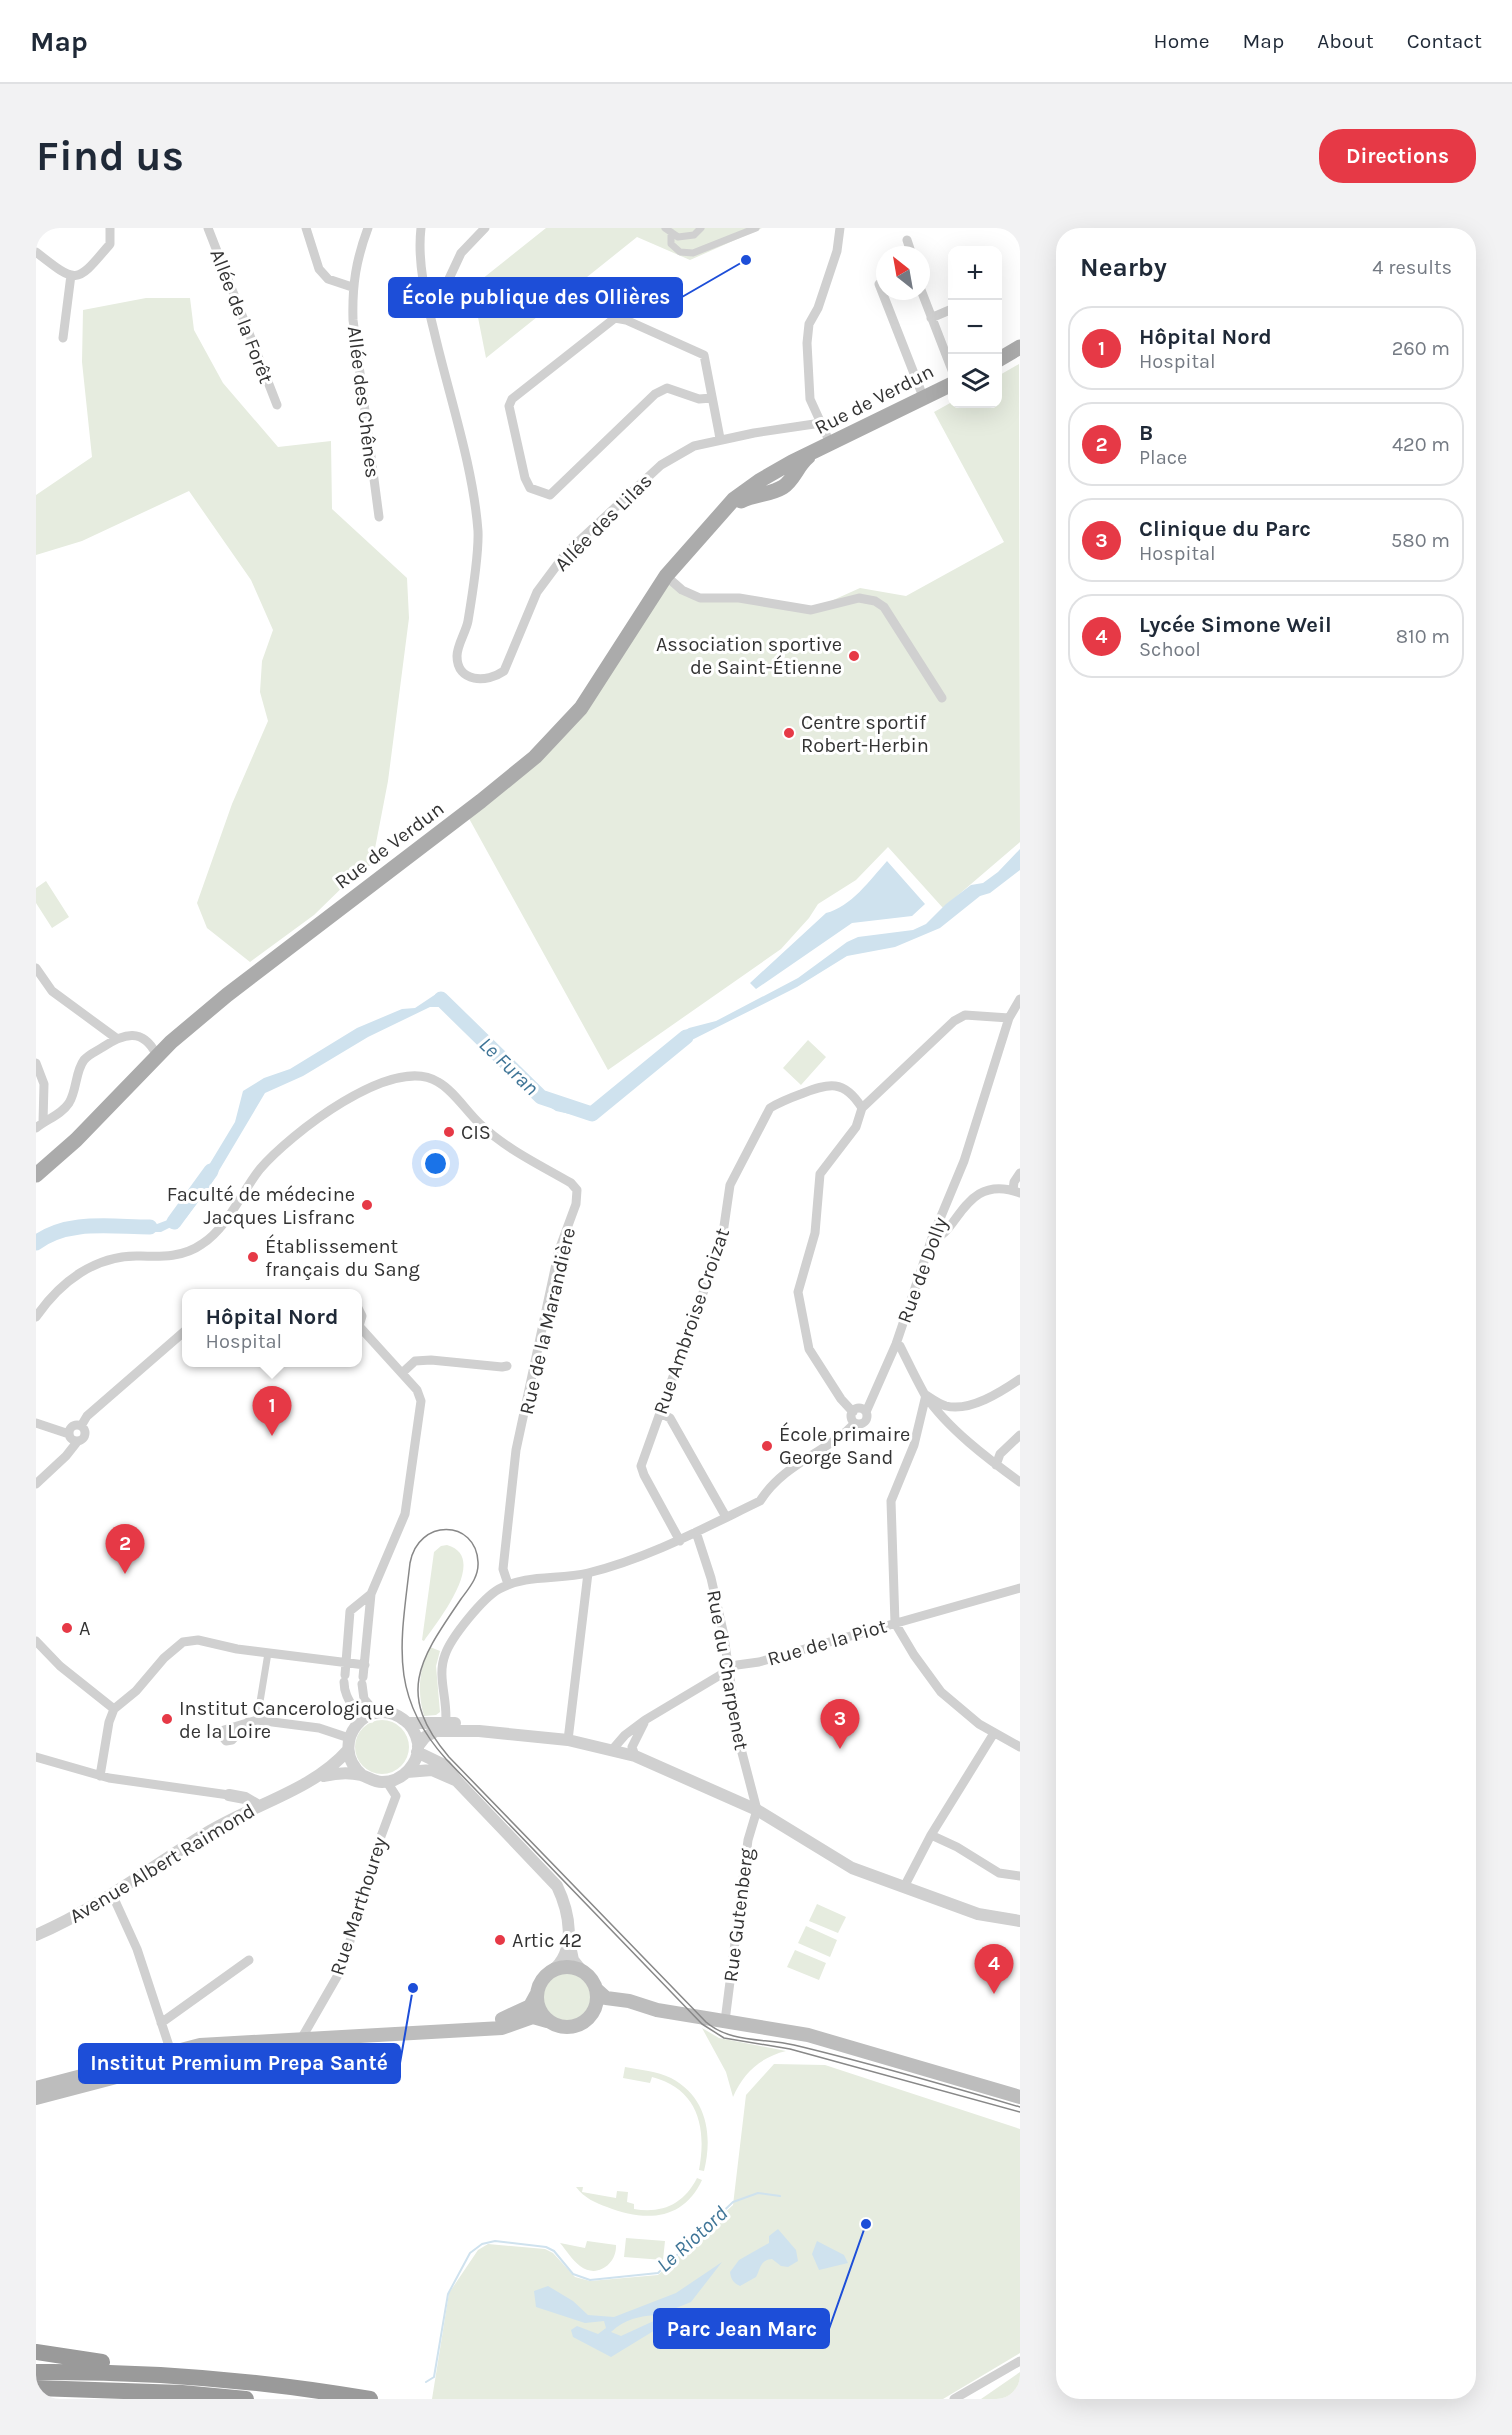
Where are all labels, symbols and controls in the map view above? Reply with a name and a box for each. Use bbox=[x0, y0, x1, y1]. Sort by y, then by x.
text: Map bbox=[30, 25, 88, 58]
text: Home bbox=[1154, 29, 1210, 53]
text: Map bbox=[1243, 29, 1284, 53]
text: About bbox=[1317, 29, 1374, 53]
text: Contact bbox=[1407, 29, 1482, 53]
button: Directions bbox=[1319, 129, 1476, 183]
text: Find us bbox=[36, 131, 184, 181]
street label: Allée de la Forêt bbox=[205, 246, 278, 387]
north arrow bbox=[876, 246, 930, 300]
map controls bbox=[948, 246, 1002, 408]
button: + bbox=[948, 246, 1002, 300]
text: Nearby bbox=[1080, 252, 1167, 283]
text: 4 results bbox=[1372, 256, 1452, 279]
callout: École publique des Ollières bbox=[389, 278, 682, 317]
text: École publique des Ollières bbox=[402, 283, 670, 310]
button: − bbox=[948, 300, 1002, 354]
text: Hôpital Nord bbox=[1139, 324, 1272, 350]
street label: Allée des Chênes bbox=[343, 325, 384, 479]
text: 1 bbox=[1098, 337, 1105, 360]
text: 260 m bbox=[1392, 337, 1450, 360]
text: Hospital bbox=[1139, 350, 1216, 373]
button: layers bbox=[948, 354, 1002, 408]
street label: Rue de Verdun bbox=[811, 360, 938, 439]
text: B bbox=[1139, 420, 1153, 446]
text: 2 bbox=[1095, 433, 1108, 456]
text: 420 m bbox=[1392, 433, 1450, 456]
text: Place bbox=[1139, 446, 1187, 469]
street label: Allée des Lilas bbox=[550, 469, 657, 576]
text: Clinique du Parc bbox=[1139, 516, 1311, 542]
text: 3 bbox=[1095, 529, 1108, 552]
text: 580 m bbox=[1391, 529, 1450, 552]
text: Hospital bbox=[1139, 542, 1216, 565]
text: Lycée Simone Weil bbox=[1139, 612, 1332, 638]
text: 4 bbox=[1096, 625, 1107, 648]
text: 810 m bbox=[1396, 625, 1450, 648]
place label: Association sportive de Saint-Étienne bbox=[656, 633, 842, 679]
text: School bbox=[1139, 638, 1201, 661]
marker: Association sportive de Saint-Étienne bbox=[847, 649, 861, 663]
place label: Centre sportif Robert-Herbin bbox=[801, 711, 929, 757]
marker: Centre sportif Robert-Herbin bbox=[782, 726, 796, 740]
street label: Rue de Verdun bbox=[330, 797, 448, 894]
water label: Le Furan bbox=[474, 1032, 544, 1100]
place label: CIS bbox=[461, 1121, 491, 1144]
marker: CIS bbox=[442, 1125, 456, 1139]
your location bbox=[421, 1149, 450, 1178]
place label: Faculté de médecine Jacques Lisfranc bbox=[167, 1183, 355, 1229]
marker: Faculté de médecine Jacques Lisfranc bbox=[360, 1198, 374, 1212]
street label: Rue de Dolly bbox=[893, 1214, 952, 1326]
street label: Rue de la Marandière bbox=[515, 1225, 580, 1417]
street label: Rue Ambroise Croizat bbox=[649, 1225, 734, 1417]
place label: Établissement français du Sang bbox=[265, 1234, 420, 1281]
marker: Établissement français du Sang bbox=[246, 1250, 260, 1264]
popup bbox=[182, 1289, 362, 1367]
text: Hôpital Nord bbox=[206, 1304, 338, 1330]
text: Hospital bbox=[206, 1330, 282, 1353]
pin: 1 bbox=[252, 1386, 292, 1436]
place label: École primaire George Sand bbox=[779, 1422, 910, 1469]
marker: École primaire George Sand bbox=[760, 1439, 774, 1453]
pin: 2 bbox=[106, 1524, 145, 1574]
street label: Rue du Charpenet bbox=[702, 1588, 753, 1753]
street label: Rue de la Piot bbox=[765, 1614, 890, 1670]
place label: A bbox=[79, 1617, 91, 1640]
marker: A bbox=[60, 1621, 74, 1635]
place label: Institut Cancerologique de la Loire bbox=[179, 1697, 395, 1743]
pin: 3 bbox=[820, 1700, 860, 1749]
marker: Institut Cancerologique de la Loire bbox=[160, 1712, 174, 1726]
street label: Avenue Albert Raimond bbox=[65, 1799, 259, 1928]
street label: Rue Marthourey bbox=[325, 1834, 392, 1978]
street label: Rue Gutenberg bbox=[719, 1847, 758, 1983]
place label: Artic 42 bbox=[512, 1929, 582, 1952]
marker: Artic 42 bbox=[493, 1933, 507, 1947]
pin: 4 bbox=[974, 1944, 1014, 1994]
callout: Institut Premium Prepa Santé bbox=[79, 2044, 400, 2083]
text: Institut Premium Prepa Santé bbox=[90, 2051, 388, 2075]
water label: Le Riotord bbox=[652, 2201, 732, 2277]
callout: Parc Jean Marc bbox=[654, 2309, 829, 2348]
text: Parc Jean Marc bbox=[667, 2317, 817, 2341]

